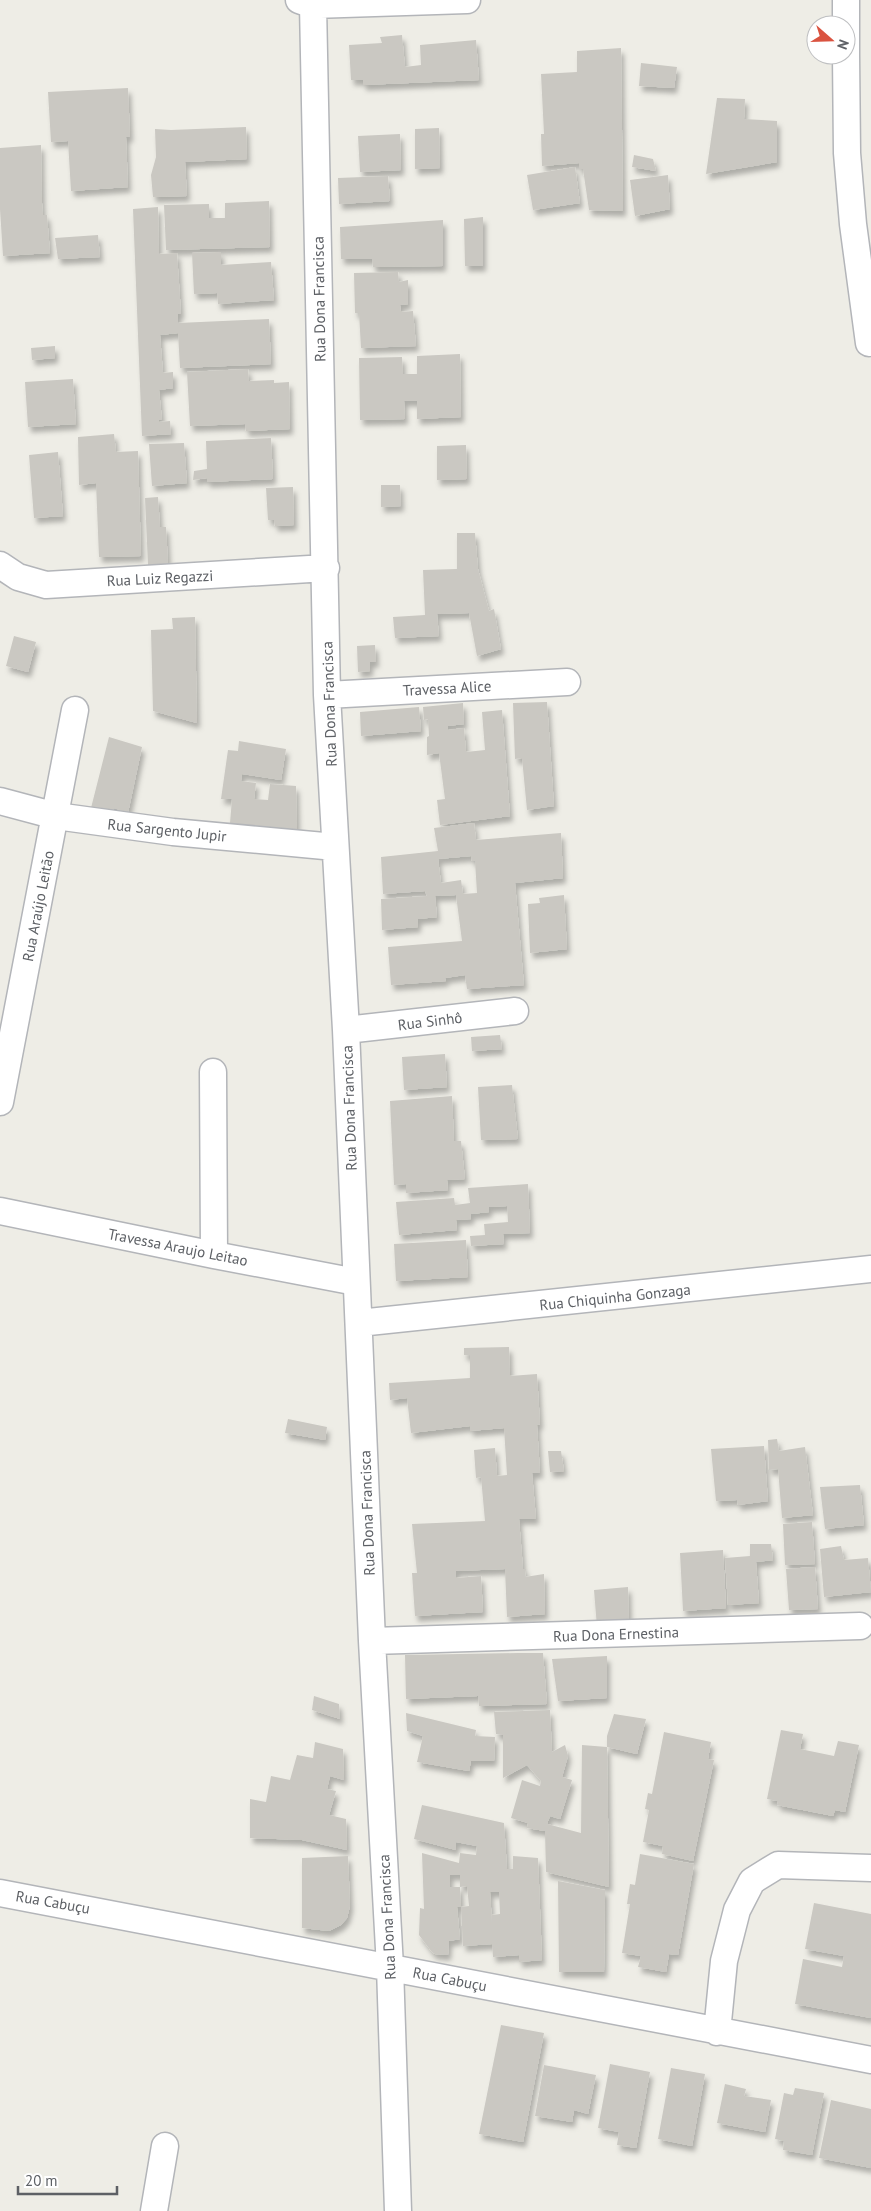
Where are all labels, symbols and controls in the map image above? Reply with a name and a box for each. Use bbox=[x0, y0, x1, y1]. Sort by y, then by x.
north arrow bbox=[806, 15, 856, 65]
text: N bbox=[833, 37, 853, 52]
street label: Rua Dona Francisca bbox=[308, 236, 330, 362]
street label: Rua Luiz Regazzi bbox=[106, 566, 214, 590]
street label: Rua Dona Francisca bbox=[317, 641, 341, 767]
street label: Travessa Alice bbox=[402, 676, 492, 700]
street label: Rua Sargento Jupir bbox=[107, 814, 227, 846]
street label: Rua Araújo Leitão bbox=[18, 849, 58, 963]
street label: Rua Sinhô bbox=[397, 1008, 463, 1034]
street label: Rua Dona Francisca bbox=[337, 1045, 361, 1171]
street label: Travessa Araujo Leitao bbox=[106, 1224, 250, 1270]
street label: Rua Chiquinha Gonzaga bbox=[538, 1280, 692, 1314]
street label: Rua Dona Francisca bbox=[355, 1450, 379, 1576]
street label: Rua Dona Ernestina bbox=[553, 1622, 679, 1646]
street label: Rua Dona Francisca bbox=[374, 1854, 400, 1980]
street label: Rua Cabuçu bbox=[14, 1886, 92, 1918]
street label: Rua Cabuçu bbox=[411, 1963, 489, 1995]
scale bar bbox=[18, 2164, 116, 2196]
text: 20 m bbox=[25, 2171, 58, 2190]

